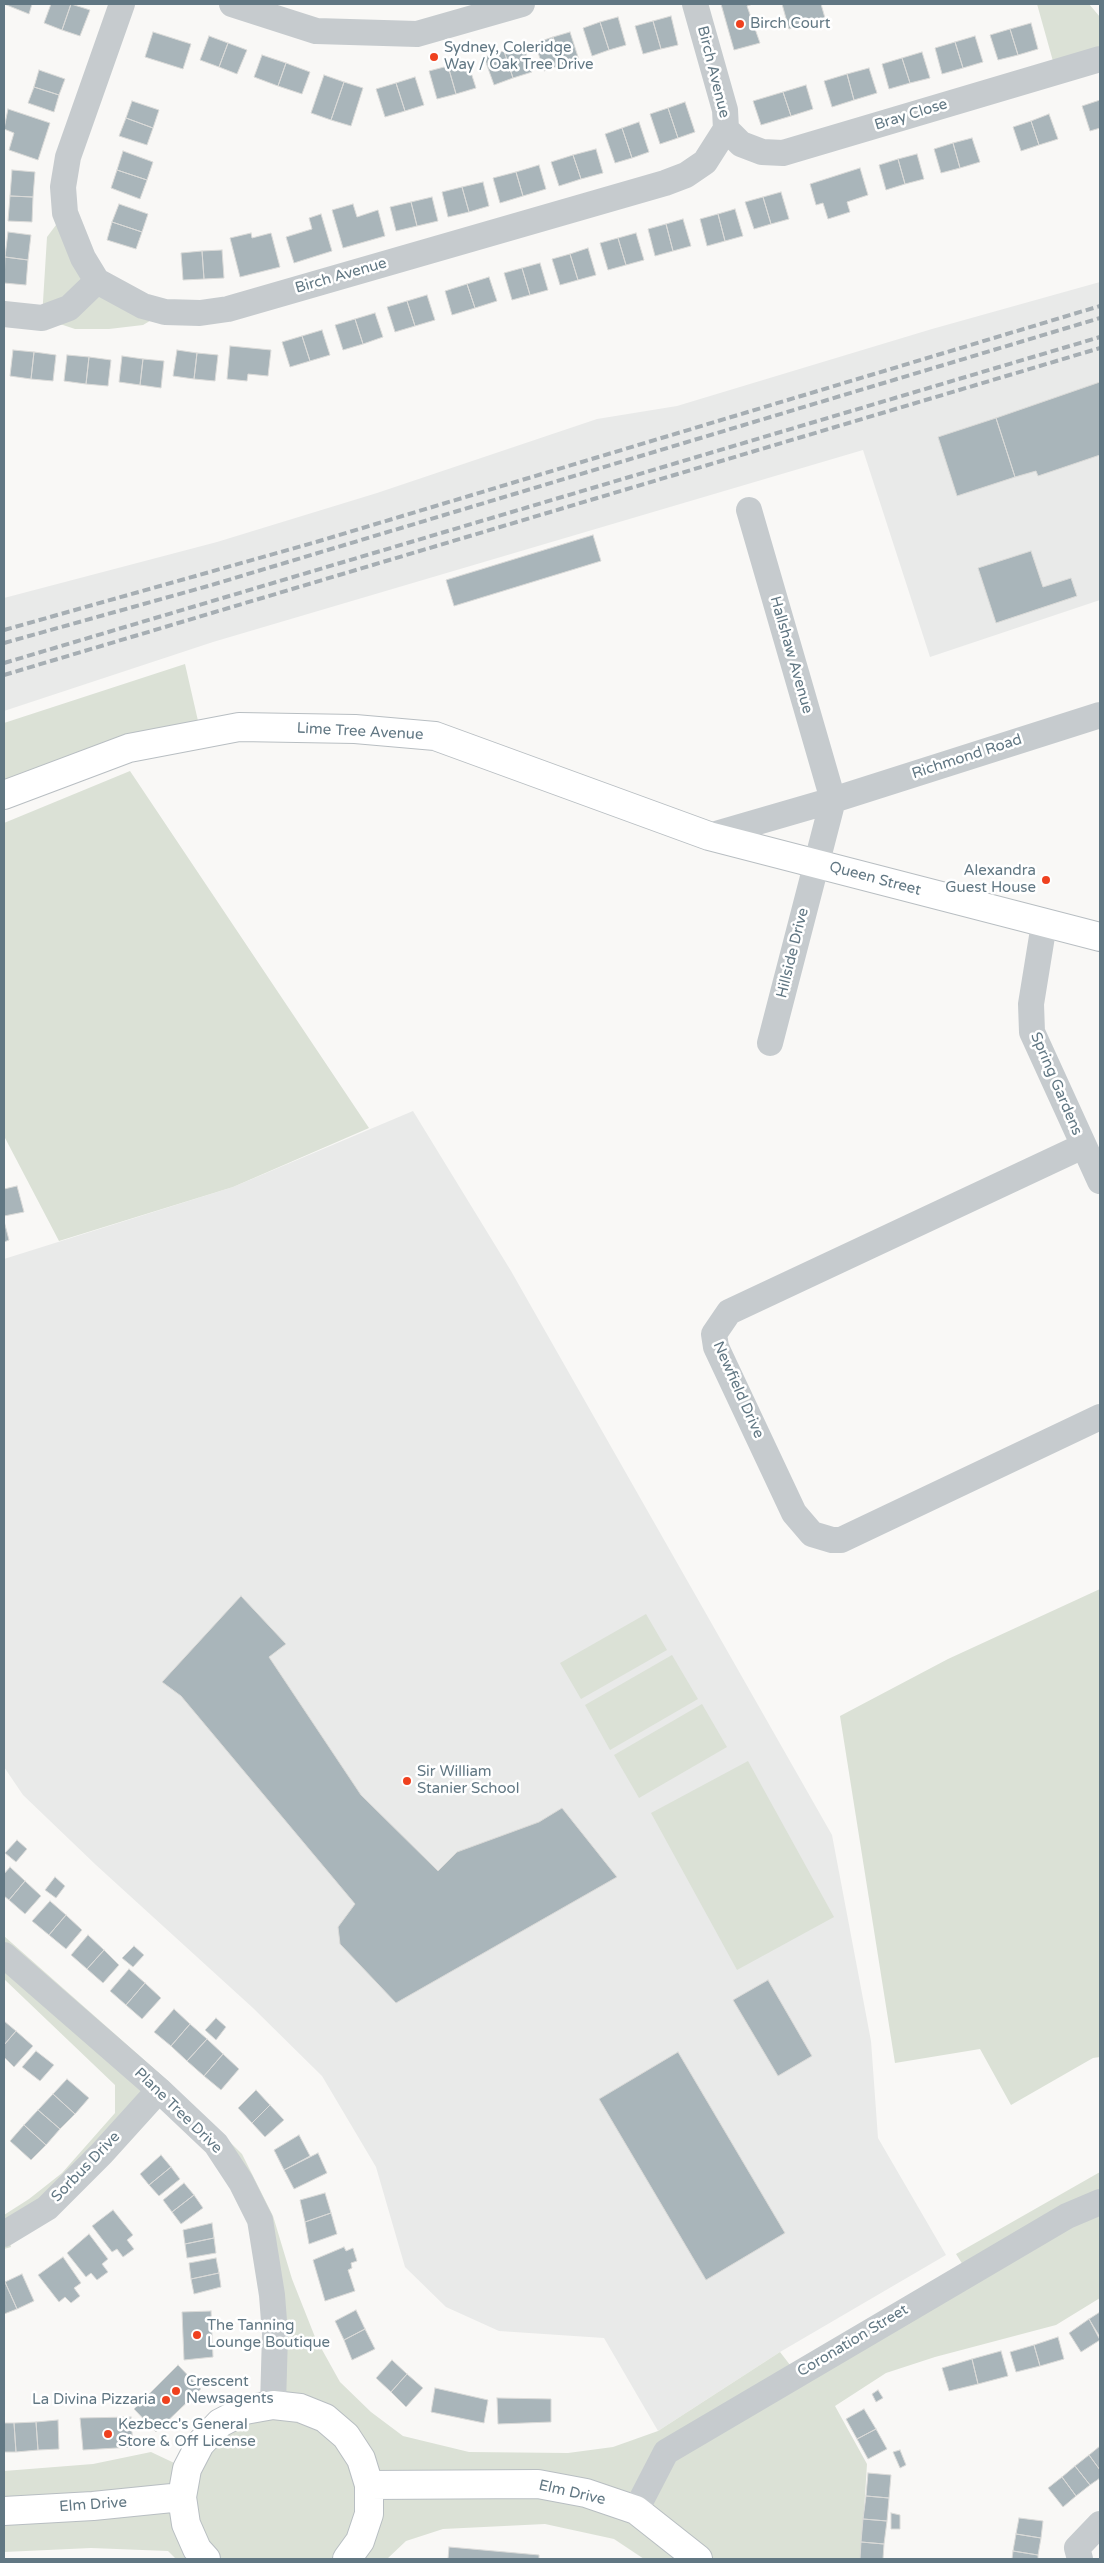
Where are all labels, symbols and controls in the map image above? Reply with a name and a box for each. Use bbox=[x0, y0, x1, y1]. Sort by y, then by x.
place label: Birch Court bbox=[750, 15, 830, 33]
marker: Birch Court bbox=[734, 18, 746, 30]
street label: Birch Avenue bbox=[693, 24, 733, 120]
place label: Sydney, Coleridge Way / Oak Tree Drive bbox=[444, 39, 593, 74]
marker: Sydney, Coleridge Way / Oak Tree Drive bbox=[428, 51, 440, 63]
street label: Bray Close bbox=[872, 95, 950, 135]
street label: Birch Avenue bbox=[293, 254, 389, 298]
street label: Hallshaw Avenue bbox=[766, 594, 816, 716]
street label: Lime Tree Avenue bbox=[296, 720, 424, 744]
street label: Richmond Road bbox=[910, 731, 1024, 783]
street label: Queen Street bbox=[827, 858, 923, 900]
place label: Alexandra Guest House bbox=[945, 862, 1036, 897]
marker: Alexandra Guest House bbox=[1040, 874, 1052, 886]
street label: Hillside Drive bbox=[773, 906, 813, 1000]
street label: Spring Gardens bbox=[1026, 1030, 1086, 1138]
street label: Newfield Drive bbox=[709, 1339, 767, 1441]
place label: Sir William Stanier School bbox=[417, 1763, 519, 1798]
marker: Sir William Stanier School bbox=[401, 1775, 413, 1787]
street label: Plane Tree Drive bbox=[130, 2064, 226, 2158]
street label: Sorbus Drive bbox=[48, 2128, 124, 2206]
street label: Coronation Street bbox=[794, 2301, 912, 2381]
place label: The Tanning Lounge Boutique bbox=[207, 2317, 330, 2352]
marker: The Tanning Lounge Boutique bbox=[191, 2329, 203, 2341]
place label: Crescent Newsagents bbox=[186, 2373, 274, 2408]
marker: Crescent Newsagents bbox=[170, 2385, 182, 2397]
place label: La Divina Pizzaria bbox=[32, 2391, 156, 2409]
marker: La Divina Pizzaria bbox=[160, 2394, 172, 2406]
place label: Kezbecc's General Store & Off License bbox=[118, 2416, 256, 2451]
marker: Kezbecc's General Store & Off License bbox=[102, 2428, 114, 2440]
street label: Elm Drive bbox=[537, 2477, 607, 2509]
street label: Elm Drive bbox=[58, 2494, 128, 2516]

